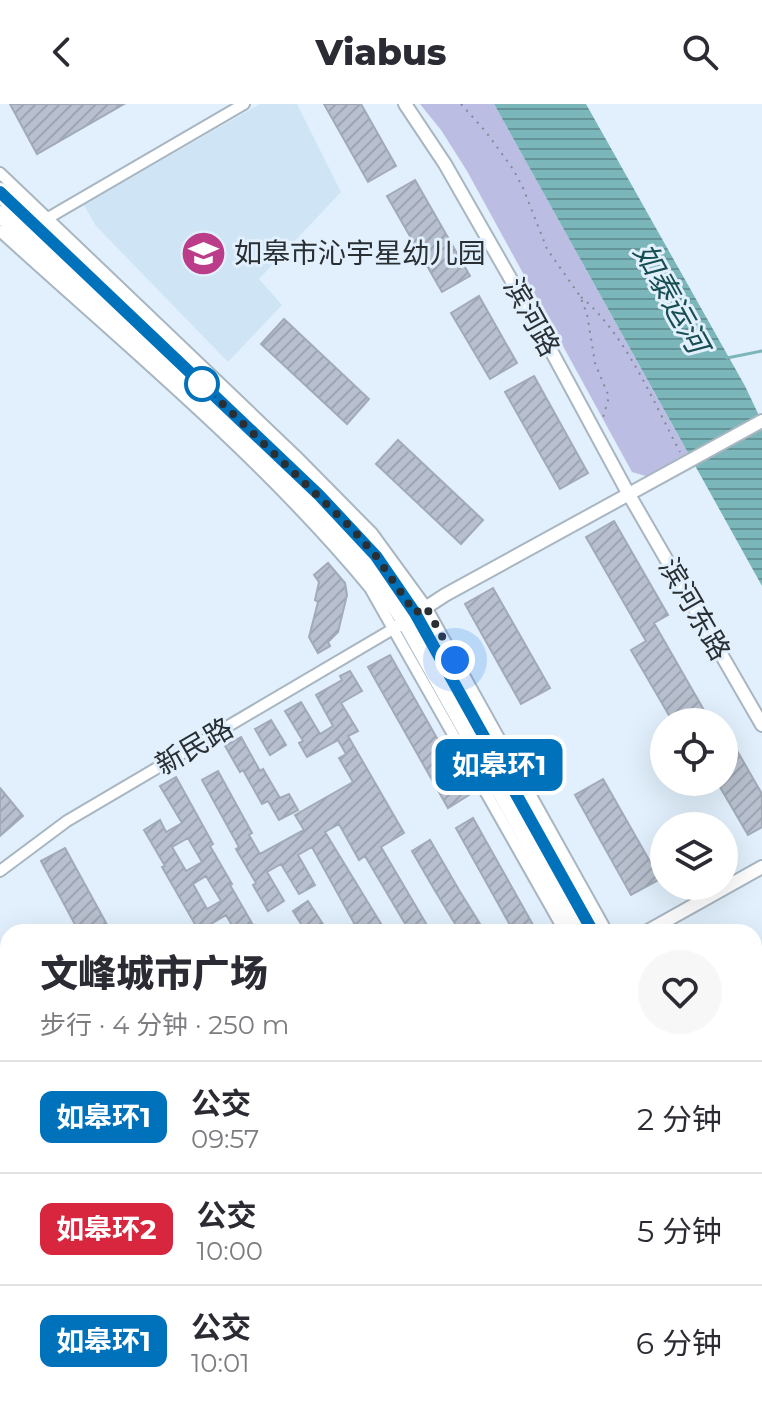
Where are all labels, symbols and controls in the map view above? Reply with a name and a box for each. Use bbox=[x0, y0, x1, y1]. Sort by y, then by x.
icon: back bbox=[40, 30, 84, 74]
text: Viabus bbox=[315, 30, 447, 74]
icon: search bbox=[678, 30, 722, 74]
school or university icon: 如皋市沁宇星幼儿园 bbox=[179, 229, 227, 277]
place label: 如皋市沁宇星幼儿园 bbox=[234, 236, 486, 270]
water label: 如泰运河 bbox=[626, 237, 719, 364]
street label: 滨河路 bbox=[497, 272, 567, 362]
unlabelled marker bbox=[185, 367, 219, 401]
street label: 滨河东路 bbox=[652, 552, 738, 666]
your location bbox=[435, 640, 475, 680]
map controls bbox=[650, 708, 738, 900]
button: locate bbox=[650, 708, 738, 796]
street label: 新民路 bbox=[149, 710, 239, 782]
line badge: 如皋环1 bbox=[443, 739, 555, 791]
text: 如皋环1 bbox=[452, 748, 546, 782]
button: layers bbox=[650, 812, 738, 900]
text: 文峰城市广场 bbox=[40, 950, 268, 997]
button: heart bbox=[638, 950, 722, 1034]
text: 步行 · 4 分钟 · 250 m bbox=[40, 1009, 289, 1041]
text: 公交 bbox=[191, 1085, 251, 1122]
text: 如皋环1 bbox=[56, 1100, 151, 1134]
text: 2 分钟 bbox=[637, 1101, 722, 1138]
text: 09:57 bbox=[191, 1123, 259, 1155]
text: 公交 bbox=[197, 1197, 257, 1234]
text: 如皋环2 bbox=[56, 1212, 157, 1246]
text: 5 分钟 bbox=[637, 1213, 722, 1250]
text: 10:00 bbox=[197, 1235, 263, 1267]
text: 公交 bbox=[191, 1309, 251, 1346]
text: 如皋环1 bbox=[56, 1324, 151, 1358]
text: 6 分钟 bbox=[636, 1325, 722, 1362]
text: 10:01 bbox=[191, 1347, 250, 1379]

